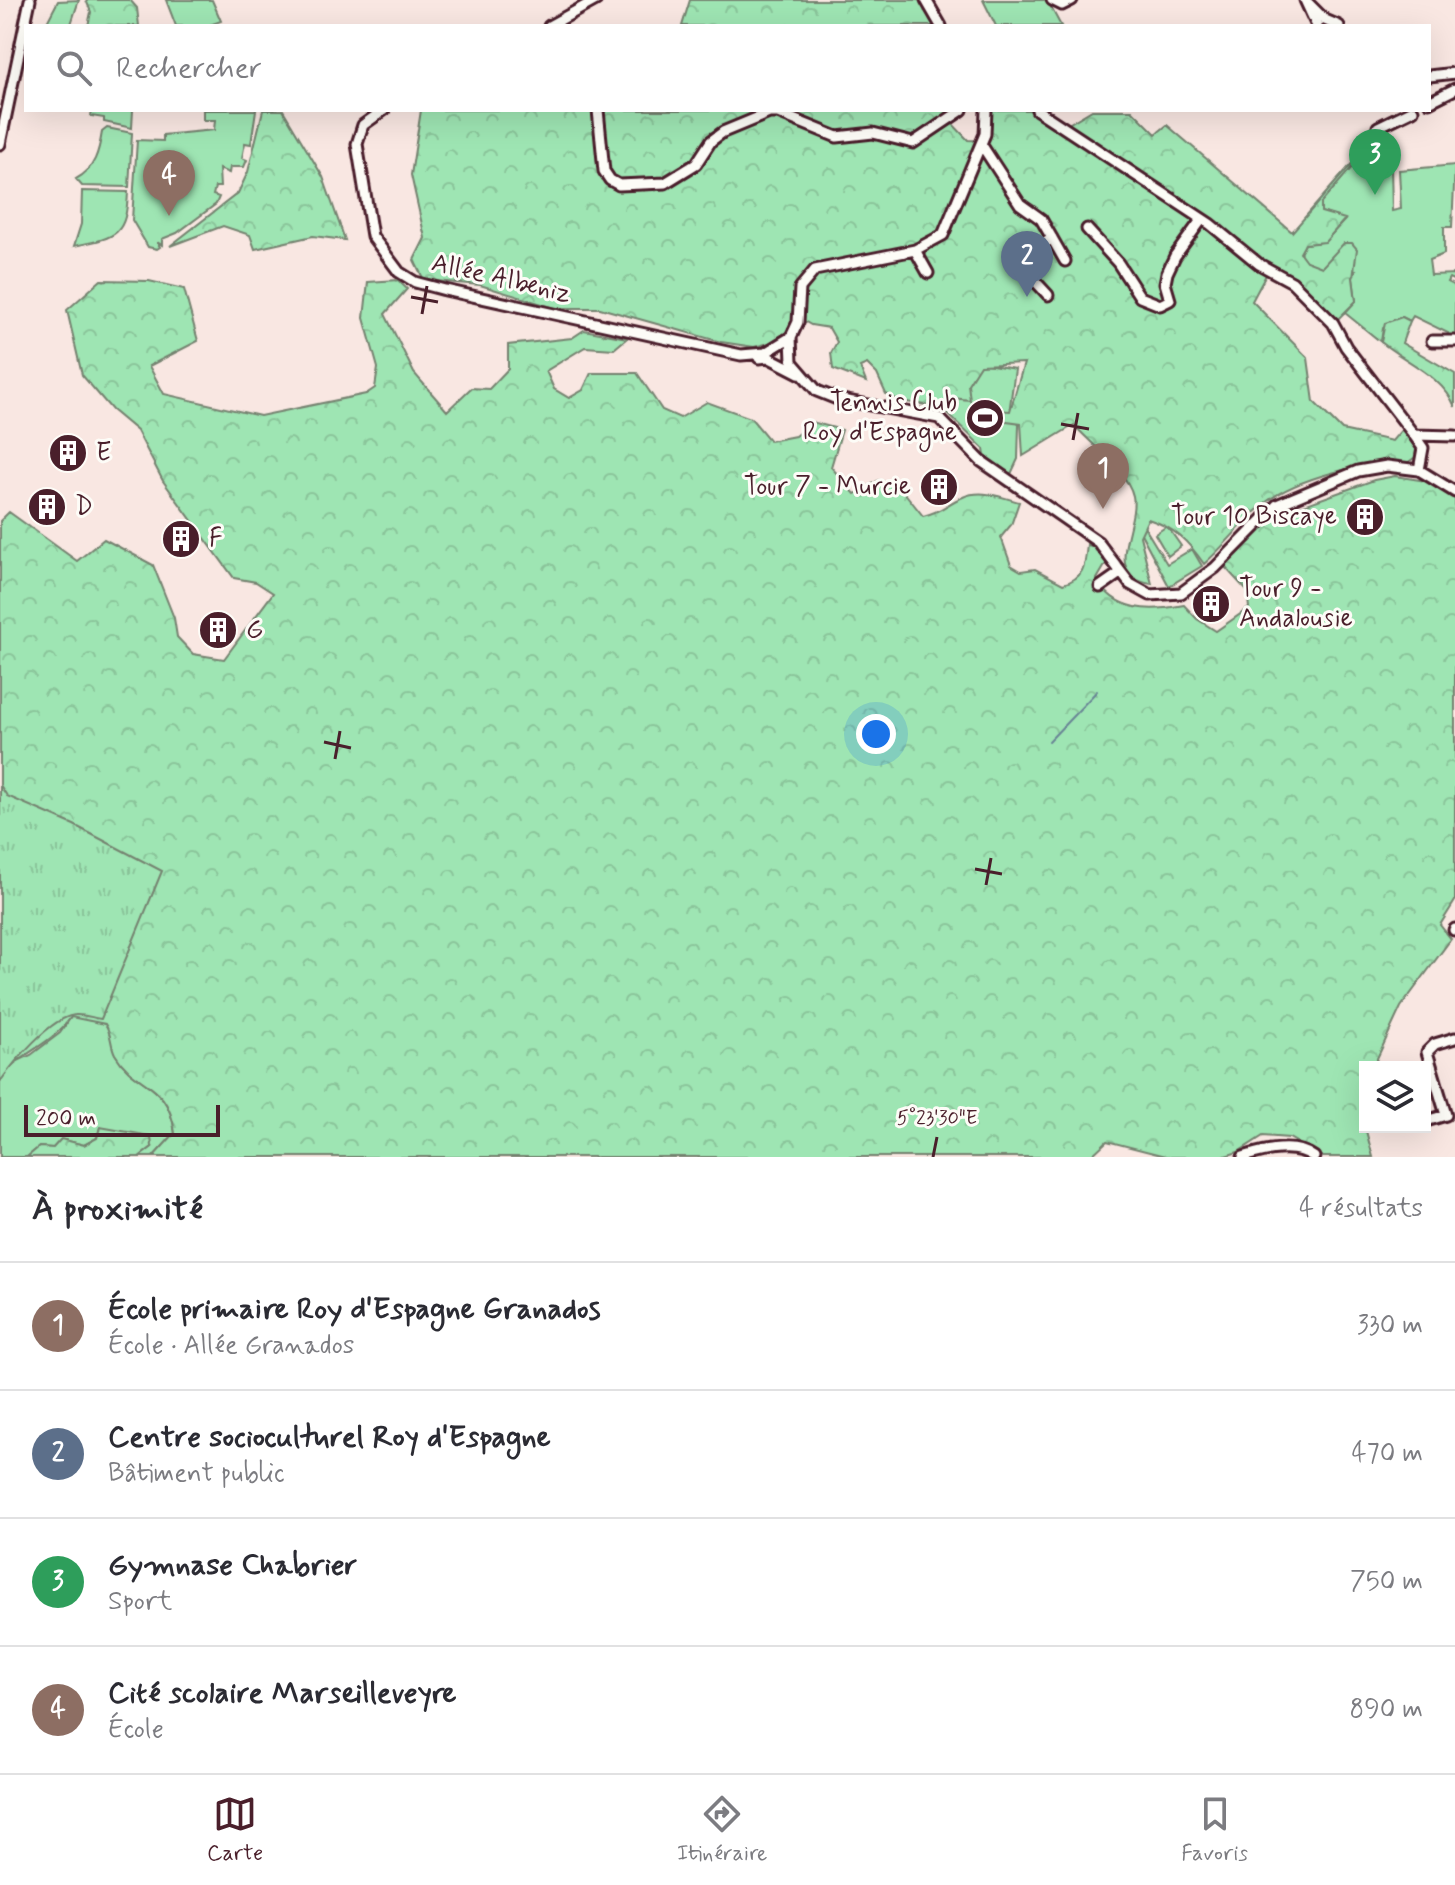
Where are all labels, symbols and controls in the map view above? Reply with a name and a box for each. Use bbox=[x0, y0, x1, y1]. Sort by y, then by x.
search box bbox=[24, 24, 1431, 112]
icon: search bbox=[52, 46, 96, 90]
text: Rechercher bbox=[116, 49, 262, 88]
pin: 3 bbox=[1349, 129, 1401, 195]
pin: 4 bbox=[143, 150, 195, 216]
pin: 2 bbox=[1001, 231, 1053, 297]
street label: Allée Albeniz bbox=[428, 246, 574, 312]
place label: Tennis Club Roy d'Espagne bbox=[803, 386, 957, 452]
sports icon: Tennis Club Roy d'Espagne bbox=[964, 397, 1006, 439]
building icon: E bbox=[47, 432, 89, 474]
place label: E bbox=[96, 436, 111, 470]
pin: 1 bbox=[1077, 443, 1129, 509]
building icon: Tour 7 - Murcie bbox=[918, 466, 960, 508]
place label: Tour 7 - Murcie bbox=[744, 470, 911, 504]
building icon: D bbox=[26, 486, 68, 528]
place label: D bbox=[75, 490, 93, 524]
building icon: Tour 10 Biscaye bbox=[1344, 496, 1386, 538]
place label: Tour 10 Biscaye bbox=[1171, 500, 1337, 534]
building icon: F bbox=[160, 518, 202, 560]
place label: F bbox=[209, 522, 223, 556]
place label: Tour 9 - Andalousie bbox=[1239, 572, 1353, 636]
building icon: Tour 9 - Andalousie bbox=[1190, 583, 1232, 625]
building icon: G bbox=[197, 609, 239, 651]
place label: G bbox=[246, 613, 263, 647]
your location bbox=[856, 714, 896, 754]
map controls bbox=[1359, 1061, 1431, 1133]
button: layers bbox=[1359, 1061, 1431, 1133]
scale bar bbox=[24, 1101, 220, 1137]
text: 200 m bbox=[36, 1105, 96, 1133]
text: 5°23'30"E bbox=[897, 1105, 977, 1132]
text: À proximité bbox=[32, 1187, 203, 1232]
text: 4 résultats bbox=[1299, 1192, 1423, 1226]
text: École primaire Roy d'Espagne Granados bbox=[108, 1290, 600, 1329]
text: 1 bbox=[52, 1309, 64, 1343]
text: 330 m bbox=[1357, 1309, 1423, 1343]
text: École · Allée Granados bbox=[108, 1329, 354, 1363]
text: Centre socioculturel Roy d'Espagne bbox=[108, 1418, 551, 1457]
text: 2 bbox=[52, 1437, 64, 1471]
text: 470 m bbox=[1351, 1437, 1423, 1471]
text: Bâtiment public bbox=[108, 1457, 285, 1491]
text: Gymnase Chabrier bbox=[108, 1546, 357, 1585]
text: 3 bbox=[52, 1565, 64, 1599]
text: 750 m bbox=[1350, 1565, 1423, 1599]
text: Sport bbox=[108, 1585, 172, 1619]
text: Cité scolaire Marseilleveyre bbox=[108, 1674, 456, 1713]
text: 4 bbox=[50, 1693, 66, 1727]
text: 890 m bbox=[1349, 1693, 1423, 1727]
text: École bbox=[108, 1713, 164, 1747]
tab: Carte bbox=[207, 1792, 263, 1868]
tab: Itinéraire bbox=[677, 1792, 767, 1868]
tab: Favoris bbox=[1181, 1792, 1248, 1868]

